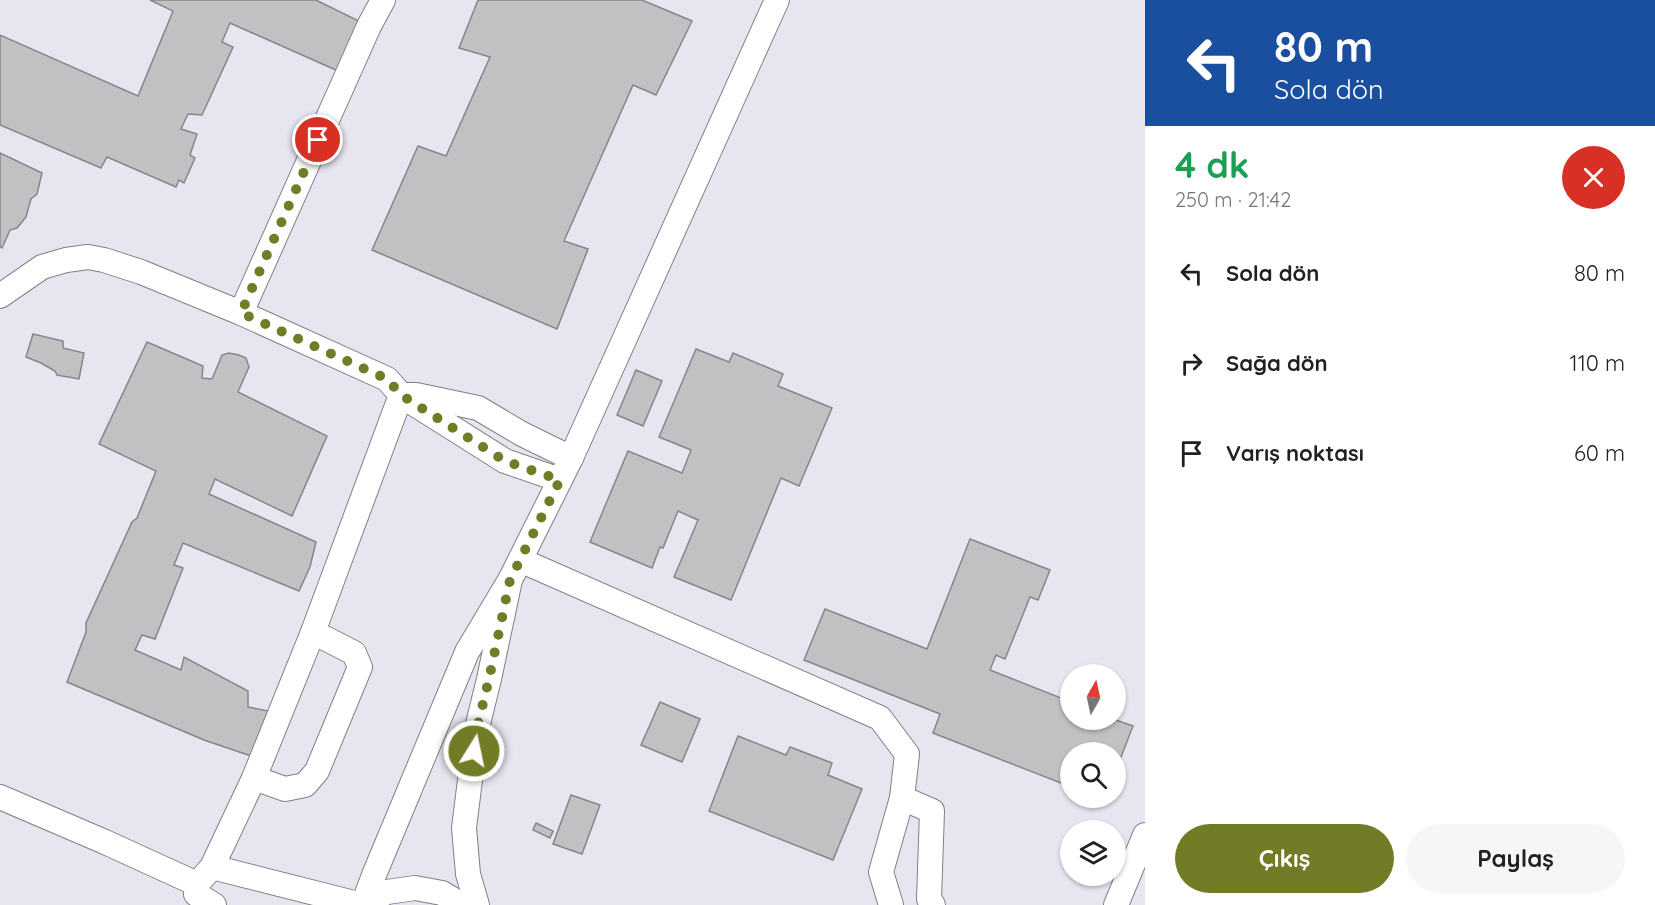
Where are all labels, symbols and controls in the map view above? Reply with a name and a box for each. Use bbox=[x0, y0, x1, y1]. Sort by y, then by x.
text: 80 m bbox=[1274, 20, 1373, 73]
icon: left bbox=[1175, 24, 1253, 102]
text: Sola dön bbox=[1274, 72, 1384, 106]
pin bbox=[292, 114, 343, 165]
icon: arrive bbox=[301, 123, 334, 156]
text: 4 dk bbox=[1175, 142, 1249, 187]
button: close bbox=[1562, 146, 1625, 209]
text: 250 m · 21:42 bbox=[1175, 187, 1291, 212]
icon: left bbox=[1175, 257, 1208, 290]
text: Sola dön bbox=[1226, 259, 1319, 287]
text: 80 m bbox=[1574, 259, 1625, 287]
icon: right bbox=[1175, 347, 1208, 380]
text: Sağa dön bbox=[1226, 349, 1328, 377]
text: 110 m bbox=[1570, 349, 1625, 377]
icon: arrive bbox=[1175, 437, 1208, 470]
text: Varış noktası bbox=[1226, 439, 1364, 467]
text: 60 m bbox=[1574, 439, 1625, 467]
north arrow bbox=[1060, 664, 1126, 730]
map controls bbox=[1060, 664, 1126, 886]
position arrow bbox=[442, 719, 506, 783]
button: search bbox=[1060, 742, 1126, 808]
button: layers bbox=[1060, 820, 1126, 886]
button: Çıkış bbox=[1175, 824, 1394, 893]
button: Paylaş bbox=[1406, 824, 1625, 893]

